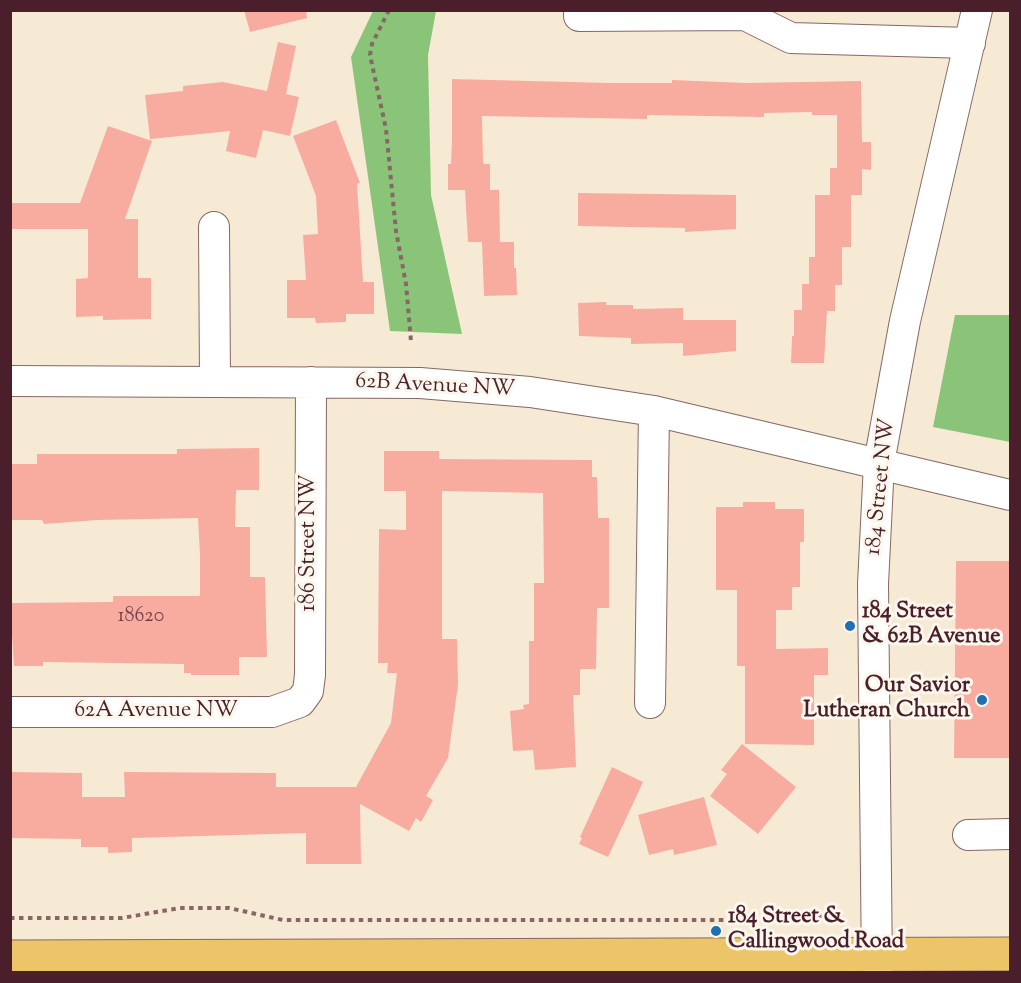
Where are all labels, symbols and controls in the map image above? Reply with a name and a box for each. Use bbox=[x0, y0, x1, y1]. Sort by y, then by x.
street label: 62B Avenue NW bbox=[355, 370, 515, 404]
street label: 184 Street NW bbox=[862, 417, 902, 557]
street label: 186 Street NW bbox=[297, 474, 323, 612]
place label: 184 Street & 62B Avenue bbox=[862, 600, 1001, 652]
house number: 18620 bbox=[118, 606, 164, 630]
marker: 184 Street & 62B Avenue bbox=[843, 619, 857, 633]
place label: Our Savior Lutheran Church bbox=[803, 674, 970, 726]
marker: Our Savior Lutheran Church bbox=[975, 693, 989, 707]
street label: 62A Avenue NW bbox=[74, 699, 238, 725]
place label: 184 Street & Callingwood Road bbox=[728, 905, 904, 956]
marker: 184 Street & Callingwood Road bbox=[709, 924, 723, 938]

